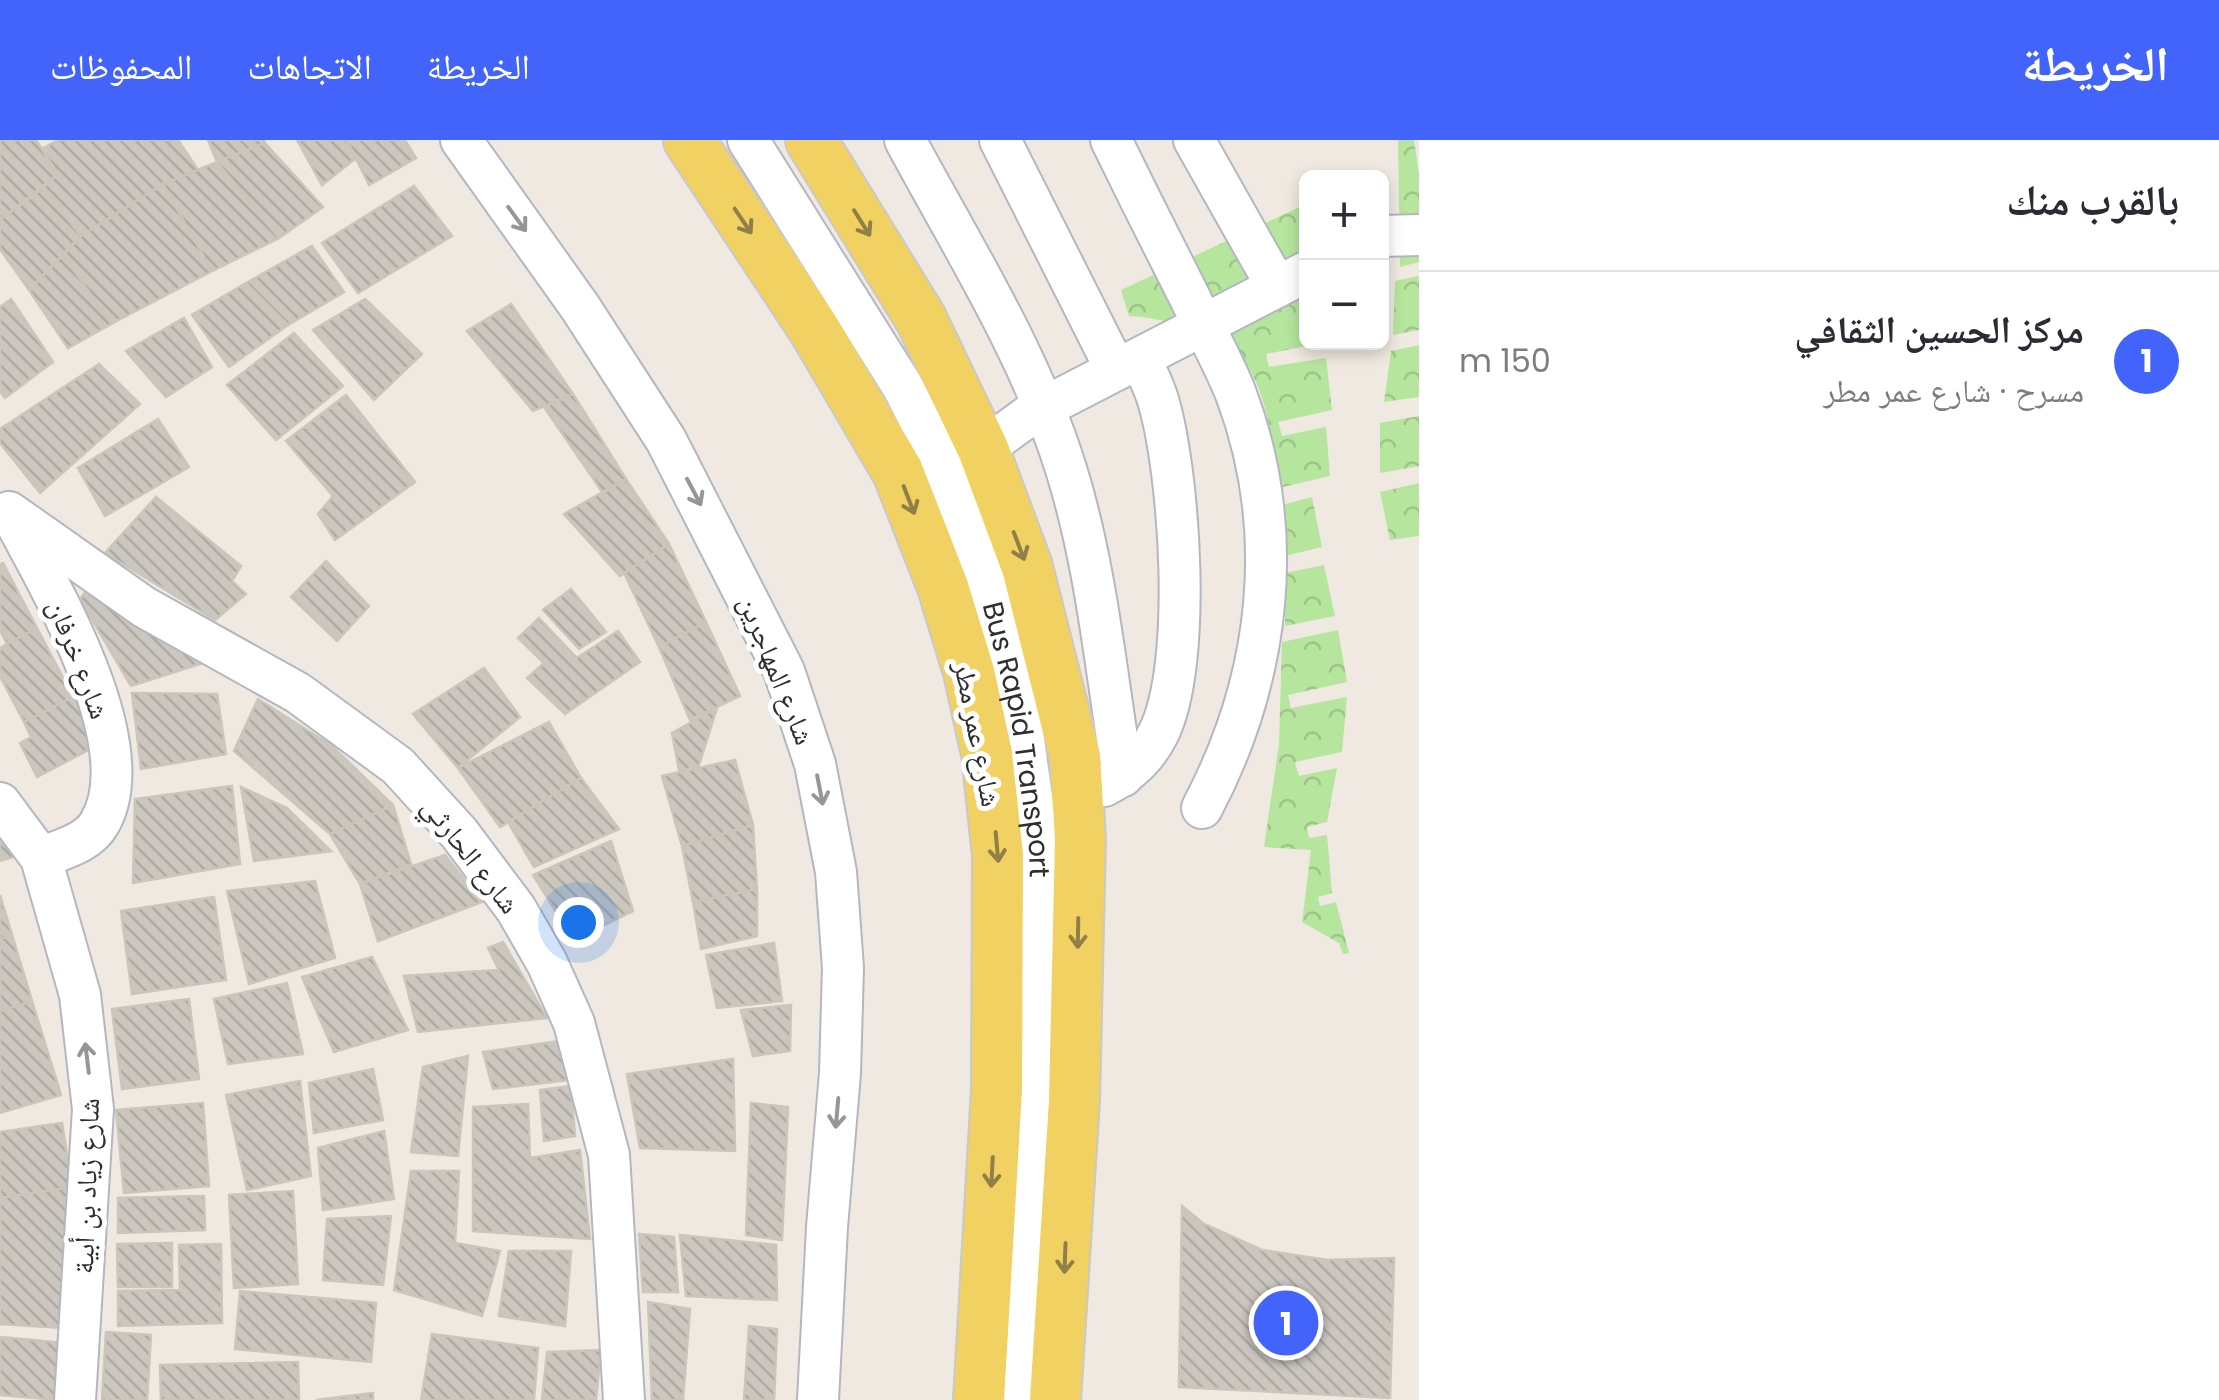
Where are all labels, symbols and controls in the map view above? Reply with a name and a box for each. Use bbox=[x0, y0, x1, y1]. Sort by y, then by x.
text: الخريطة bbox=[2022, 31, 2169, 98]
text: المحفوظات bbox=[50, 42, 192, 91]
text: الاتجاهات bbox=[247, 42, 372, 91]
text: الخريطة bbox=[427, 42, 530, 91]
map controls bbox=[1299, 170, 1389, 350]
button: + bbox=[1299, 170, 1389, 260]
text: بالقرب منك bbox=[2006, 171, 2179, 230]
one-way arrow bbox=[507, 205, 528, 232]
one-way arrow bbox=[732, 207, 753, 235]
one-way arrow bbox=[852, 208, 872, 237]
button: − bbox=[1299, 260, 1389, 350]
text: مركز الحسين الثقافي bbox=[1794, 303, 2084, 356]
text: 150 m bbox=[1459, 338, 1551, 383]
text: 1 bbox=[2140, 338, 2153, 383]
text: مسرح · شارع عمر مطر bbox=[1823, 368, 2084, 413]
one-way arrow bbox=[684, 476, 704, 506]
one-way arrow bbox=[901, 484, 919, 514]
one-way arrow bbox=[1012, 530, 1030, 560]
street label: شارع المهاجرين bbox=[729, 590, 824, 751]
street label: شارع خرفان bbox=[38, 594, 119, 725]
street label: Bus Rapid Transport bbox=[973, 598, 1059, 878]
street label: شارع عمر مطر bbox=[944, 657, 1011, 810]
one-way arrow bbox=[811, 773, 830, 806]
street label: شارع الحارثي bbox=[410, 789, 529, 924]
one-way arrow bbox=[987, 830, 1006, 863]
your location bbox=[553, 897, 604, 948]
one-way arrow bbox=[1068, 916, 1088, 948]
one-way arrow bbox=[77, 1043, 96, 1075]
one-way arrow bbox=[827, 1096, 846, 1128]
street label: شارع زياد بن أبية bbox=[64, 1097, 109, 1275]
one-way arrow bbox=[982, 1155, 1001, 1187]
one-way arrow bbox=[1056, 1241, 1075, 1273]
pin: 1 bbox=[1254, 1286, 1318, 1360]

